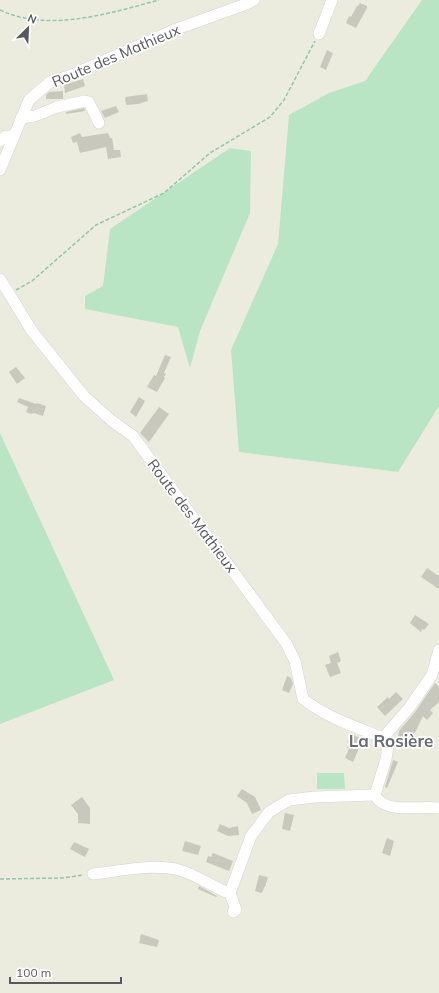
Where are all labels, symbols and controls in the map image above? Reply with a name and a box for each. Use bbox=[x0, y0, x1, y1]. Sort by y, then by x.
north arrow bbox=[8, 8, 48, 48]
text: N bbox=[25, 11, 39, 27]
street label: Route des Mathieux bbox=[49, 20, 183, 91]
street label: Route des Mathieux bbox=[143, 455, 241, 576]
district label: La Rosière bbox=[349, 730, 433, 751]
scale bar bbox=[10, 959, 121, 985]
text: 100 m bbox=[16, 965, 51, 980]

